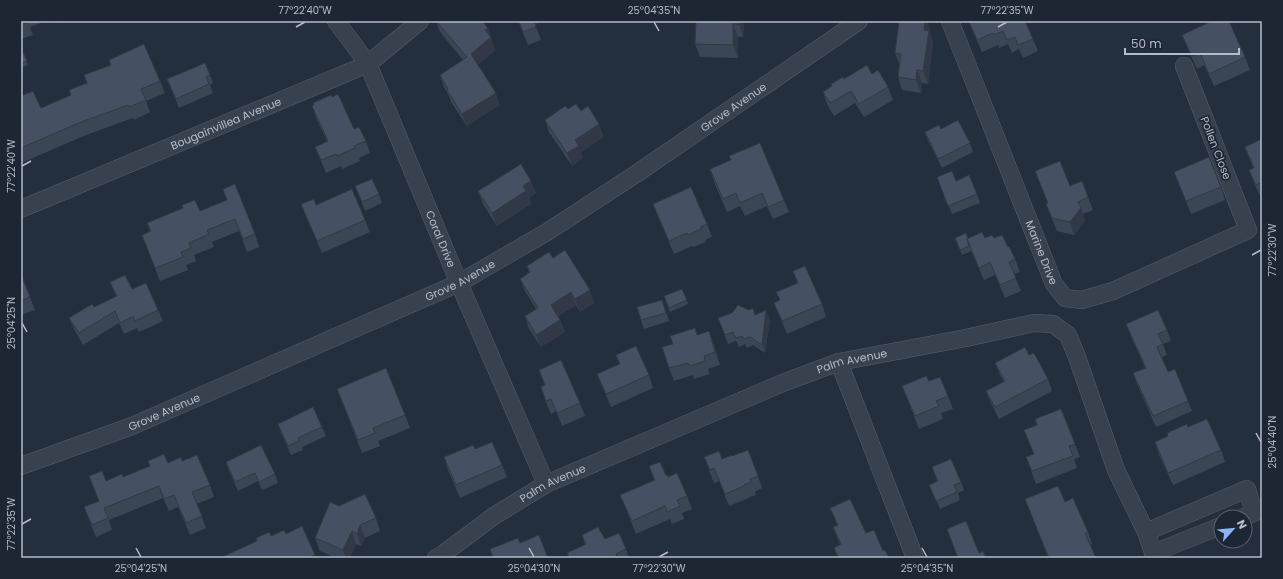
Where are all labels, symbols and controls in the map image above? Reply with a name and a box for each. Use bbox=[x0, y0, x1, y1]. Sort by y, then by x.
text: 77°22'40"W bbox=[278, 3, 332, 18]
text: 25°04'35"N bbox=[628, 3, 680, 18]
text: 77°22'35"W bbox=[981, 3, 1034, 18]
scale bar bbox=[1125, 30, 1239, 56]
text: 50 m bbox=[1131, 35, 1162, 52]
street label: Grove Avenue bbox=[697, 79, 770, 136]
street label: Bougainvillea Avenue bbox=[168, 93, 284, 154]
street label: Pollen Close bbox=[1197, 114, 1235, 182]
text: 77°22'40"W bbox=[4, 139, 19, 193]
street label: Coral Drive bbox=[422, 208, 460, 270]
street label: Marine Drive bbox=[1022, 218, 1062, 287]
text: 77°22'30"W bbox=[1265, 223, 1280, 276]
street label: Grove Avenue bbox=[422, 256, 498, 305]
text: 25°04'25"N bbox=[4, 297, 19, 349]
street label: Palm Avenue bbox=[814, 345, 889, 378]
street label: Grove Avenue bbox=[126, 389, 203, 435]
text: 25°04'40"N bbox=[1265, 416, 1280, 468]
street label: Palm Avenue bbox=[516, 460, 588, 506]
text: 77°22'35"W bbox=[4, 497, 19, 550]
north arrow bbox=[1213, 509, 1253, 549]
text: N bbox=[1233, 517, 1251, 532]
text: 25°04'25"N bbox=[115, 561, 167, 576]
text: 25°04'30"N bbox=[508, 561, 560, 576]
text: 77°22'30"W bbox=[633, 561, 686, 576]
text: 25°04'35"N bbox=[901, 561, 953, 576]

